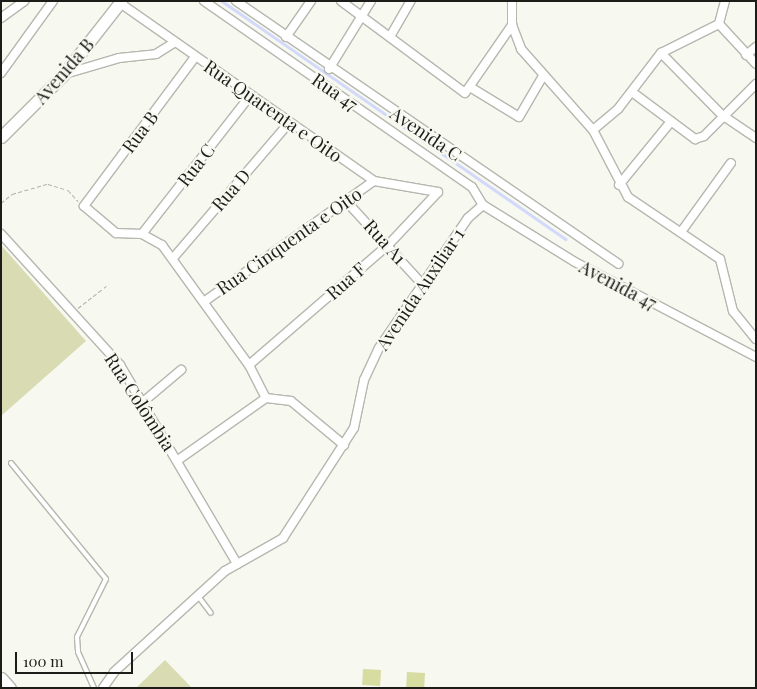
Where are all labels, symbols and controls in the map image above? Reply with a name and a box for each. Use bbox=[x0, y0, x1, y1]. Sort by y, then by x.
street label: Avenida B bbox=[30, 34, 98, 108]
street label: Rua Quarenta e Oito bbox=[200, 55, 346, 167]
street label: Rua 47 bbox=[308, 68, 362, 116]
street label: Avenida C bbox=[386, 102, 466, 166]
street label: Rua B bbox=[117, 107, 163, 157]
street label: Rua C bbox=[173, 139, 219, 191]
street label: Rua D bbox=[207, 165, 255, 215]
street label: Rua Cinquenta e Oito bbox=[212, 183, 366, 299]
street label: Rua A1 bbox=[359, 215, 411, 269]
street label: Avenida Auxiliar 1 bbox=[371, 224, 469, 354]
street label: Avenida 47 bbox=[575, 256, 661, 314]
street label: Rua F bbox=[322, 258, 370, 304]
street label: Rua Colômbia bbox=[100, 349, 180, 455]
scale bar bbox=[18, 642, 135, 674]
text: 100 m bbox=[23, 651, 64, 671]

